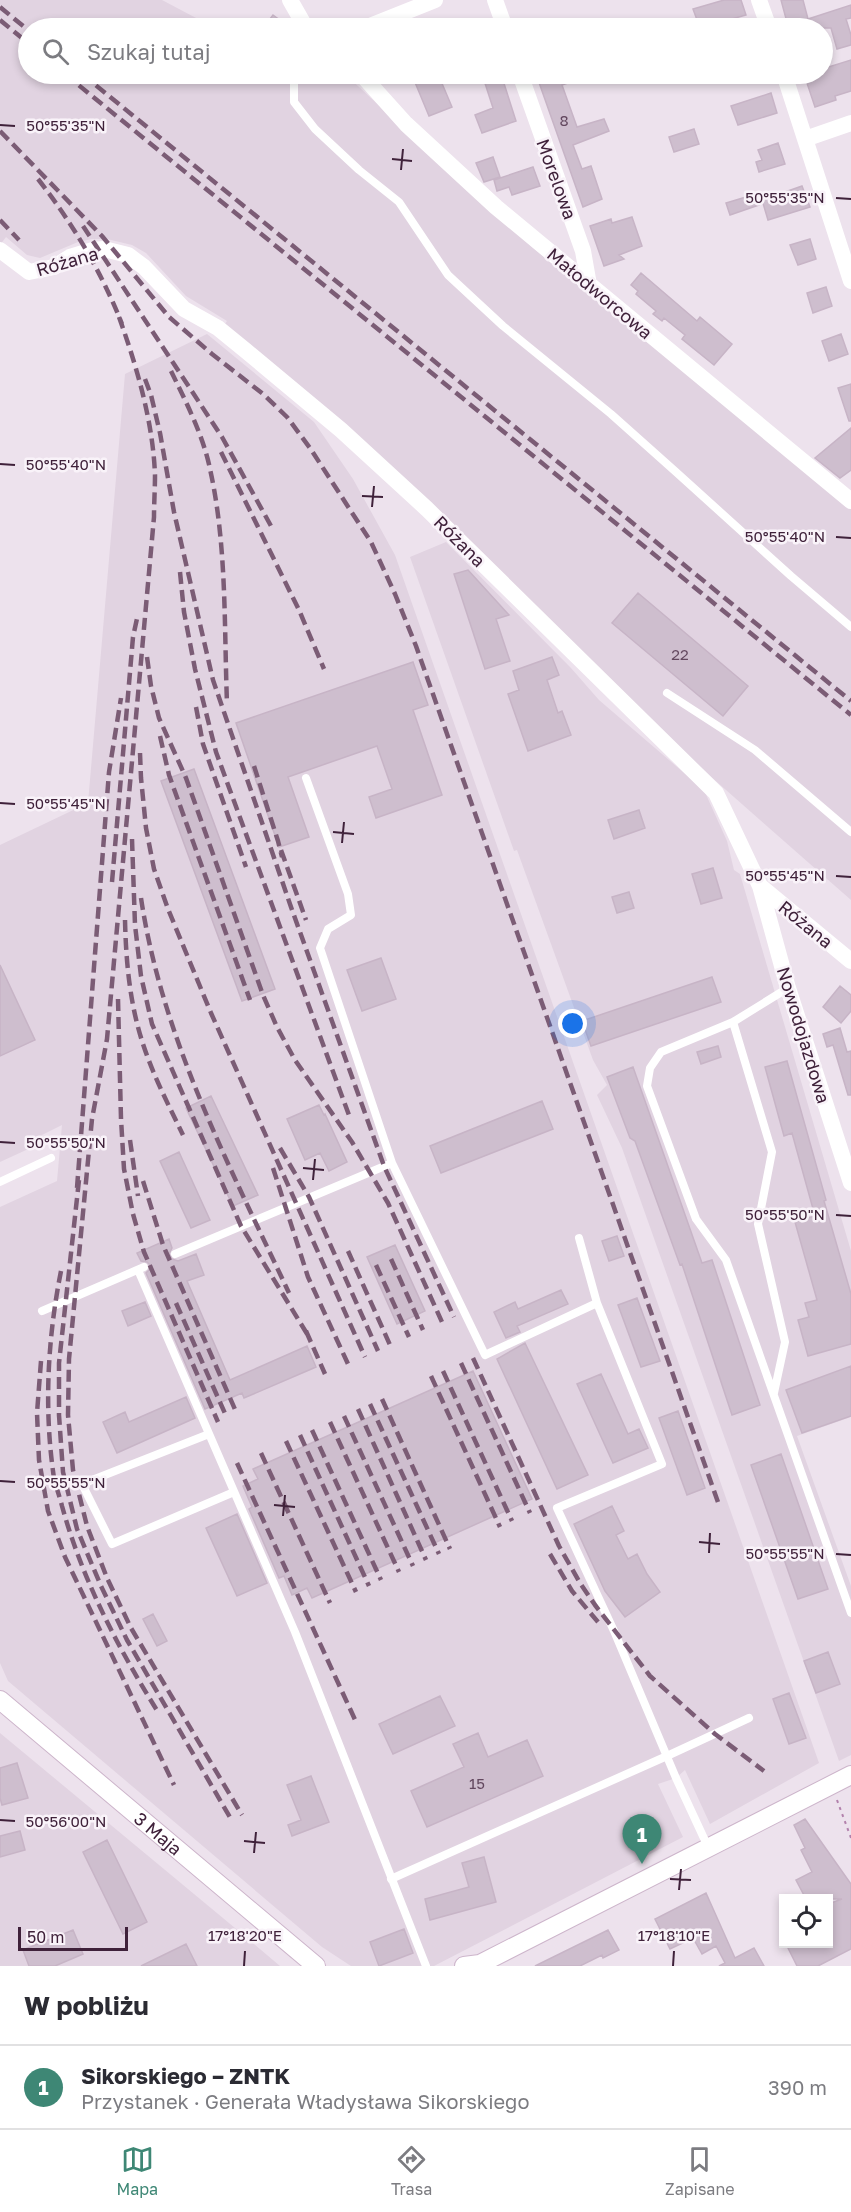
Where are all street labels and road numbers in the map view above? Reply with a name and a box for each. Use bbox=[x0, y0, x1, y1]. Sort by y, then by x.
street label: Morelowa bbox=[532, 136, 582, 222]
street label: Różana bbox=[33, 242, 101, 280]
street label: Małodworcowa bbox=[543, 243, 657, 343]
street label: Różana bbox=[430, 511, 490, 571]
street label: Różana bbox=[774, 895, 838, 953]
street label: Nowodojazdowa bbox=[773, 964, 835, 1106]
street label: 3 Maja bbox=[130, 1807, 187, 1860]

